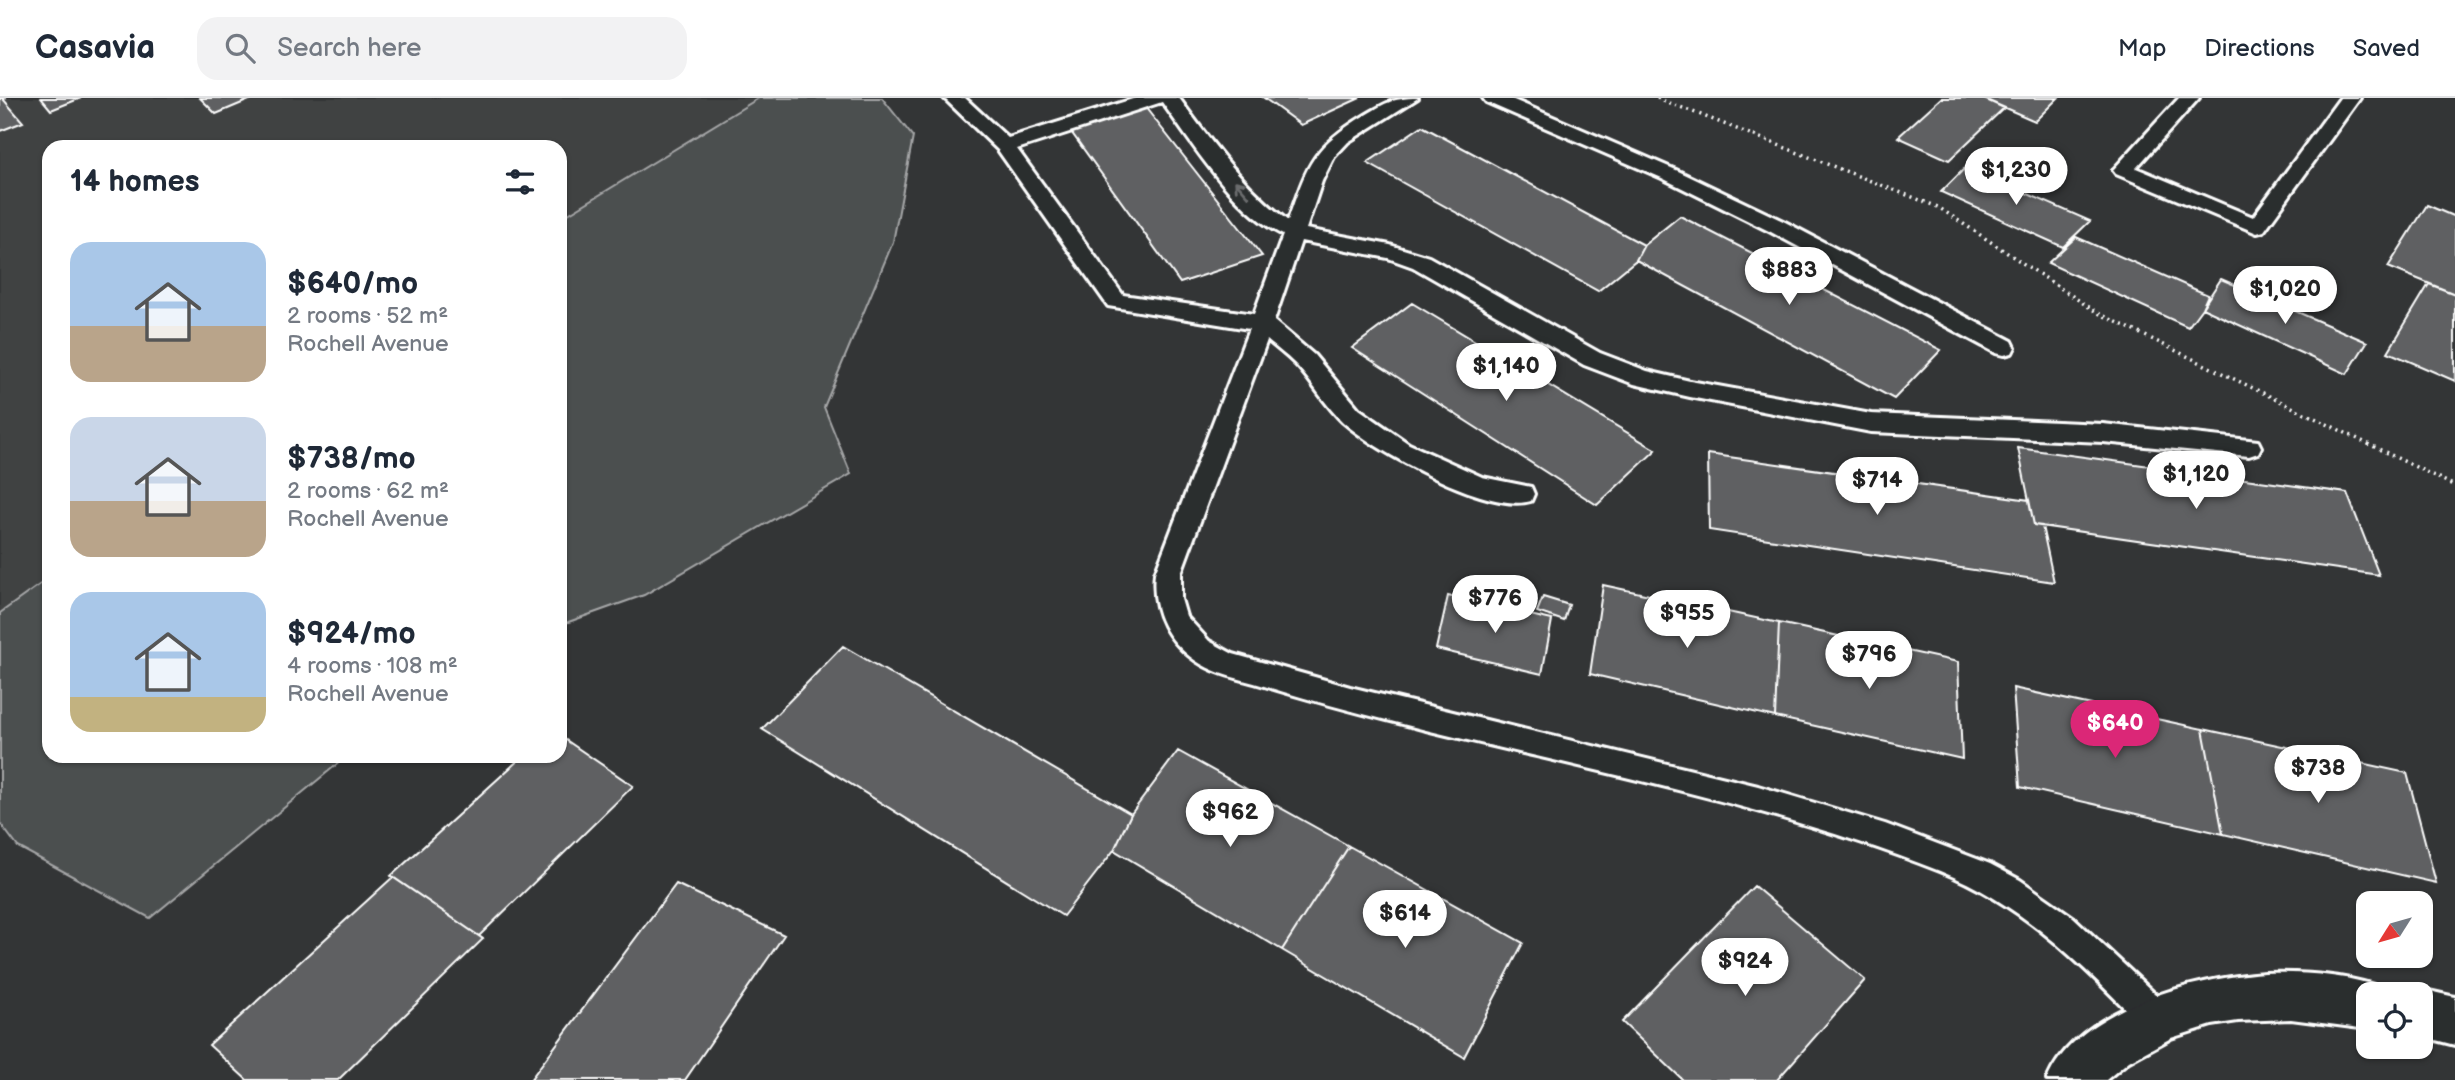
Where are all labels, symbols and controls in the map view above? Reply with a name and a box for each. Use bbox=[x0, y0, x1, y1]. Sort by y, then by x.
search box bbox=[197, 17, 687, 80]
text: Casavia bbox=[35, 28, 155, 68]
icon: search bbox=[221, 29, 259, 67]
text: Search here bbox=[277, 33, 421, 64]
text: Map bbox=[2118, 34, 2166, 63]
text: Directions bbox=[2204, 34, 2315, 63]
text: Saved bbox=[2353, 34, 2420, 63]
pin: $1,230 bbox=[1959, 148, 2073, 207]
text: $1,230 bbox=[1981, 156, 2051, 184]
icon: filters bbox=[501, 163, 539, 201]
text: 14 homes bbox=[70, 164, 199, 200]
one-way arrow bbox=[1234, 180, 1250, 198]
pin: $883 bbox=[1748, 248, 1830, 307]
text: $883 bbox=[1761, 256, 1817, 284]
text: $640/mo bbox=[287, 266, 418, 302]
pin: $1,020 bbox=[2228, 266, 2342, 326]
icon: home bbox=[126, 270, 210, 354]
text: $1,020 bbox=[2249, 275, 2321, 303]
text: 2 rooms · 52 m² bbox=[287, 302, 448, 330]
text: Rochell Avenue bbox=[287, 330, 449, 358]
pin: $1,140 bbox=[1449, 344, 1563, 403]
text: $1,140 bbox=[1472, 352, 1540, 380]
text: $738/mo bbox=[287, 441, 416, 477]
icon: home bbox=[126, 445, 210, 529]
pin: $1,120 bbox=[2139, 452, 2253, 511]
pin: $714 bbox=[1836, 458, 1918, 517]
text: $1,120 bbox=[2162, 460, 2230, 488]
text: $714 bbox=[1851, 466, 1903, 494]
text: 2 rooms · 62 m² bbox=[287, 477, 449, 505]
text: Rochell Avenue bbox=[287, 505, 449, 533]
pin: $776 bbox=[1454, 575, 1536, 635]
text: $776 bbox=[1468, 584, 1522, 612]
pin: $955 bbox=[1646, 590, 1728, 650]
text: $955 bbox=[1659, 599, 1715, 627]
text: $924/mo bbox=[287, 616, 416, 652]
icon: home bbox=[126, 620, 210, 704]
pin: $796 bbox=[1828, 632, 1910, 691]
text: $796 bbox=[1841, 640, 1897, 668]
text: 4 rooms · 108 m² bbox=[287, 652, 458, 680]
text: Rochell Avenue bbox=[287, 680, 449, 708]
pin: $640 bbox=[2074, 700, 2156, 760]
text: $640 bbox=[2087, 709, 2143, 737]
pin: $738 bbox=[2277, 746, 2359, 805]
text: $738 bbox=[2290, 754, 2346, 782]
pin: $962 bbox=[1189, 790, 1271, 849]
text: $962 bbox=[1202, 798, 1258, 826]
pin: $614 bbox=[1364, 890, 1446, 950]
north arrow bbox=[2356, 891, 2432, 968]
map controls bbox=[2356, 891, 2433, 1059]
text: $614 bbox=[1379, 899, 1431, 927]
pin: $924 bbox=[1704, 939, 1786, 998]
text: $924 bbox=[1717, 947, 1773, 975]
button: locate bbox=[2356, 982, 2433, 1059]

